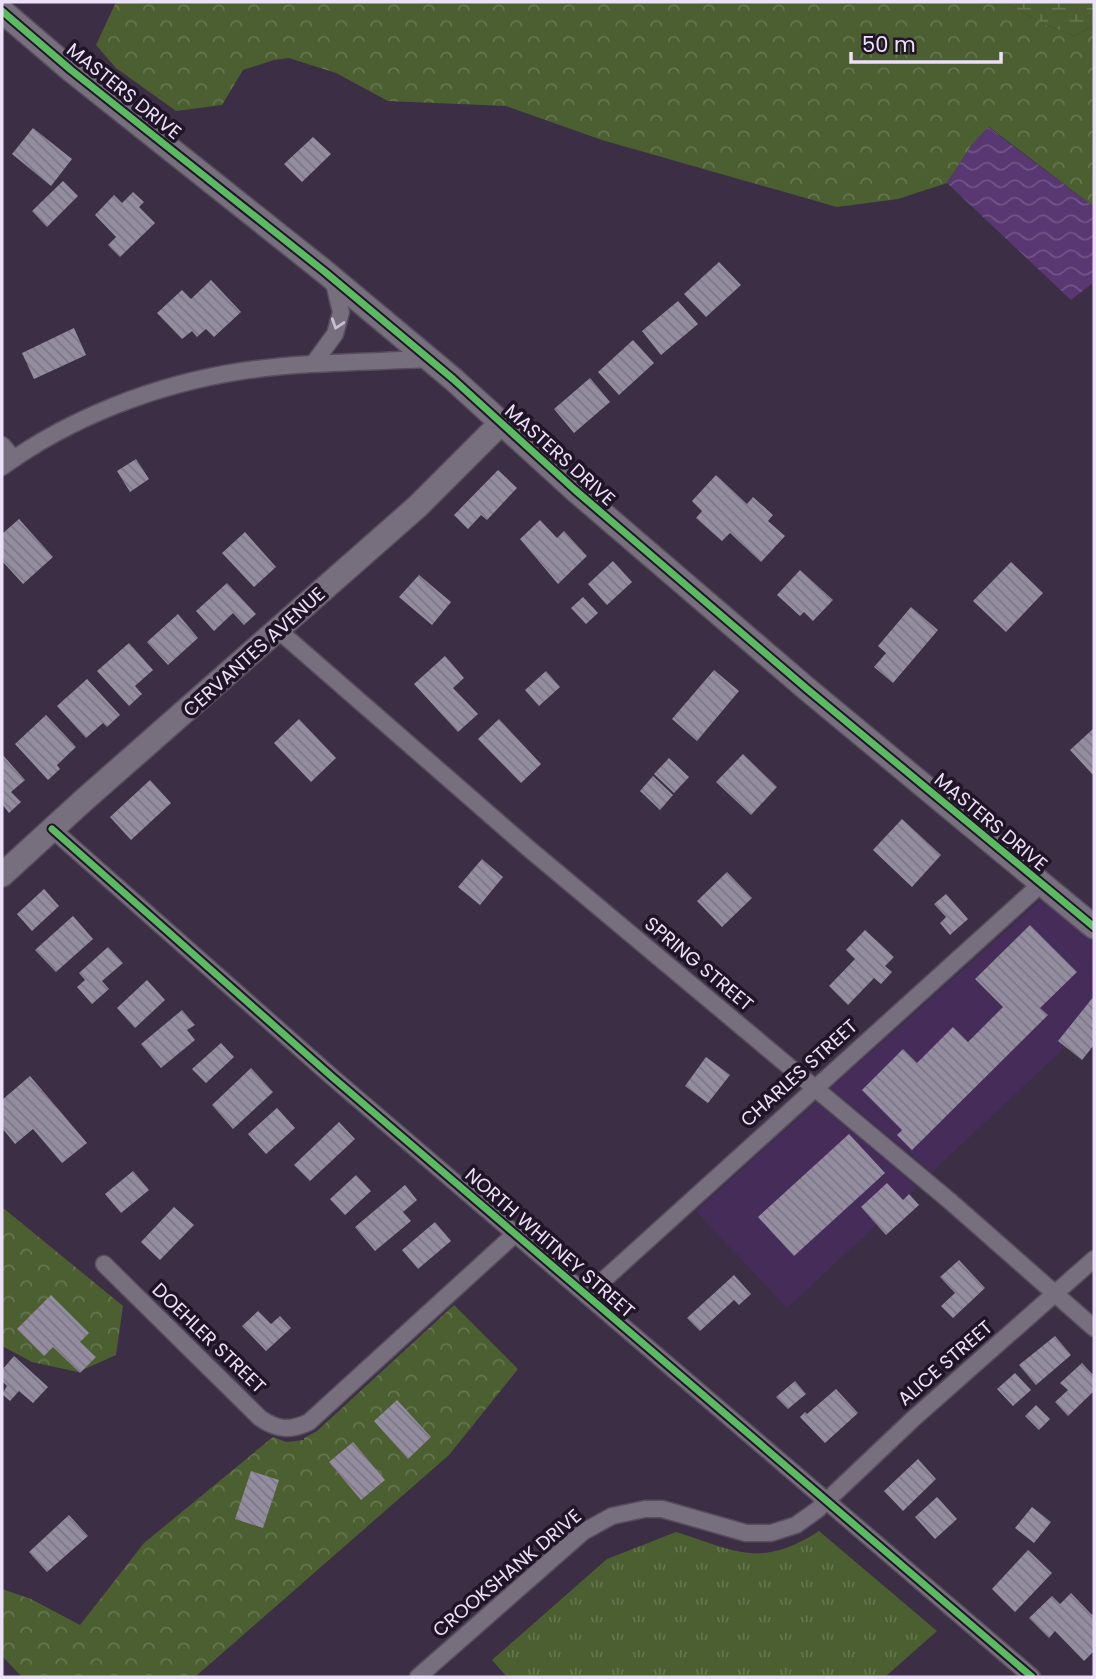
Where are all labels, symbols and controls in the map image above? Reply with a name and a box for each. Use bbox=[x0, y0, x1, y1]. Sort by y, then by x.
scale bar bbox=[851, 21, 1002, 65]
text: 50 m bbox=[862, 30, 916, 59]
street label: MASTERS DRIVE bbox=[61, 36, 187, 146]
one-way arrow bbox=[331, 318, 345, 330]
street label: MASTERS DRIVE bbox=[499, 398, 621, 512]
street label: CERVANTES AVENUE bbox=[177, 581, 331, 723]
street label: MASTERS DRIVE bbox=[929, 767, 1053, 877]
street label: SPRING STREET bbox=[639, 910, 759, 1018]
street label: CHARLES STREET bbox=[735, 1013, 863, 1133]
street label: NORTH WHITNEY STREET bbox=[459, 1162, 641, 1324]
street label: DOEHLER STREET bbox=[146, 1277, 272, 1399]
street label: ALICE STREET bbox=[892, 1314, 998, 1412]
street label: CROOKSHANK DRIVE bbox=[427, 1503, 587, 1643]

